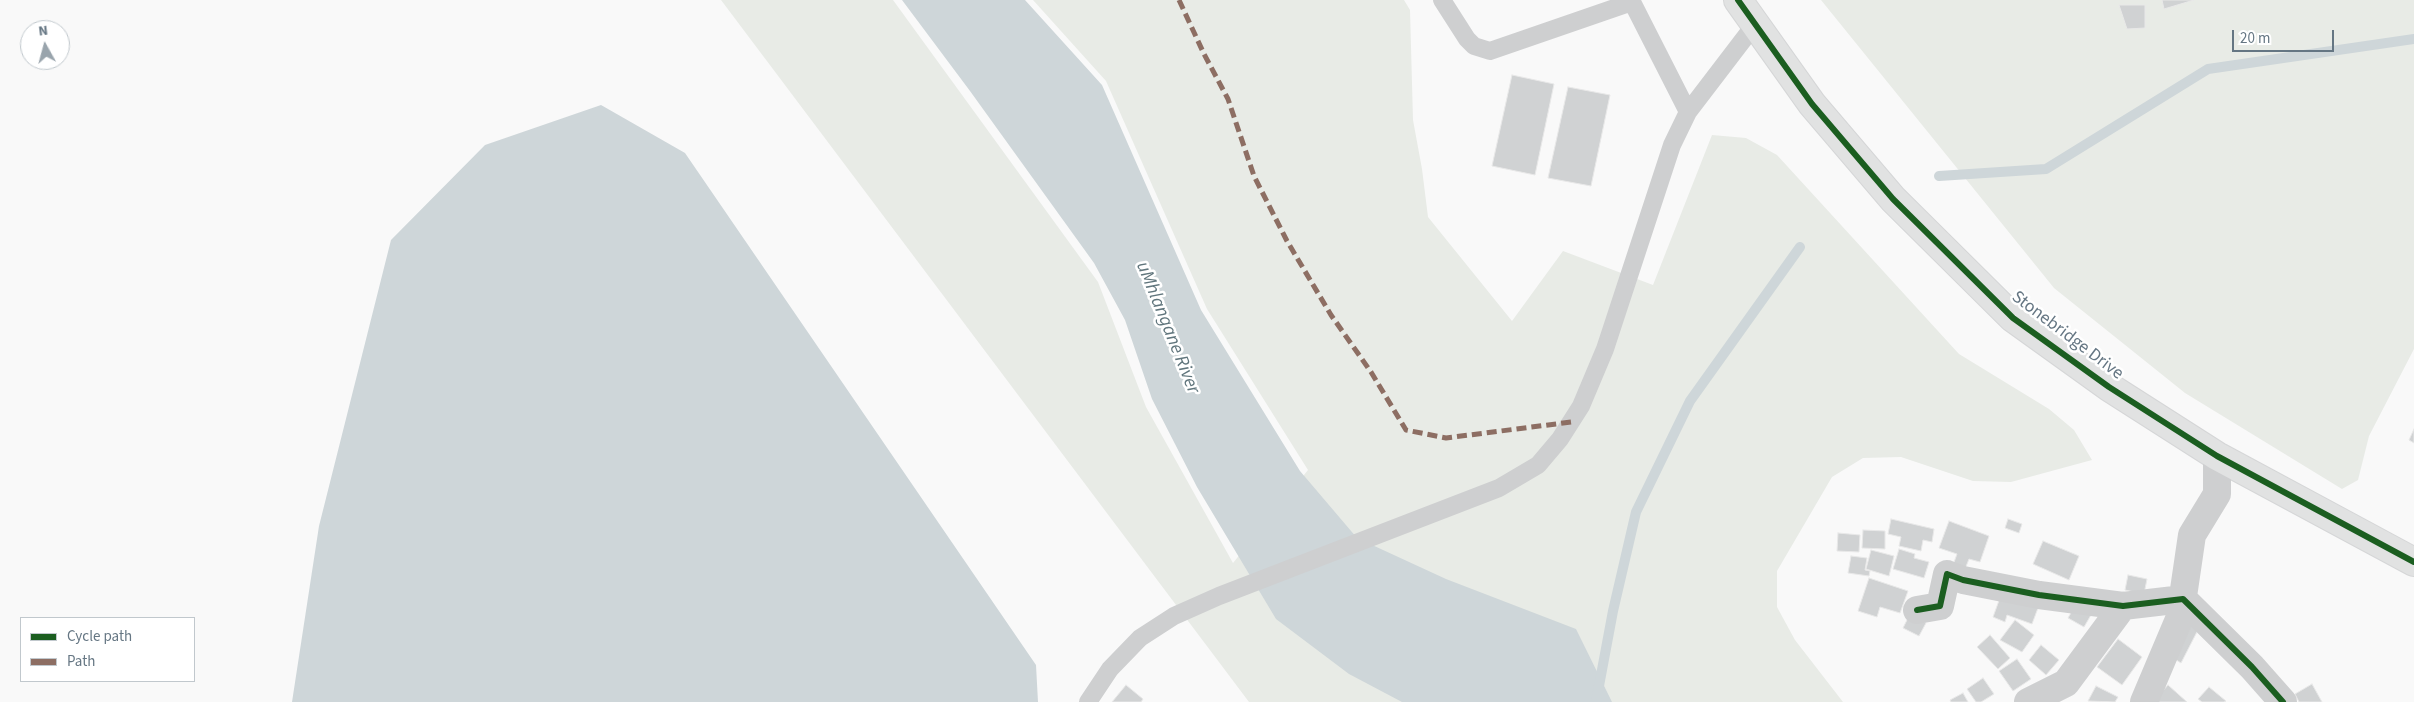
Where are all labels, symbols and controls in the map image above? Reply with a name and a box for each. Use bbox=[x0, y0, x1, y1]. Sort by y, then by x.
north arrow bbox=[20, 20, 70, 70]
scale bar bbox=[2234, 20, 2336, 52]
text: N bbox=[37, 21, 49, 42]
text: 20 m bbox=[2240, 28, 2270, 49]
water label: uMhlangane River bbox=[1130, 259, 1204, 397]
street label: Stonebridge Drive bbox=[2007, 287, 2127, 385]
legend bbox=[20, 617, 195, 682]
text: Cycle path bbox=[67, 626, 132, 647]
text: Path bbox=[67, 651, 95, 672]

